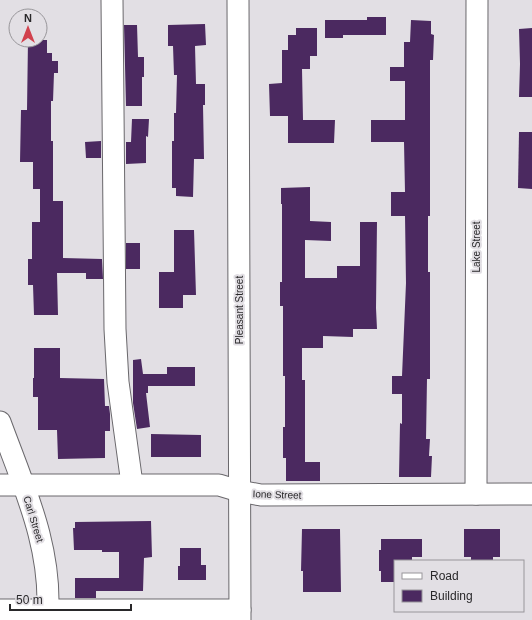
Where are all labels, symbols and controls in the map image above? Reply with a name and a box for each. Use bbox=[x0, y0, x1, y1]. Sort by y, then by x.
north arrow bbox=[8, 8, 48, 48]
text: N bbox=[24, 12, 32, 24]
street label: Lake Street bbox=[471, 221, 482, 273]
street label: Pleasant Street bbox=[234, 276, 245, 344]
street label: Ione Street bbox=[252, 488, 302, 501]
street label: Carl Street bbox=[21, 495, 46, 544]
legend bbox=[394, 560, 524, 612]
text: Road bbox=[430, 569, 459, 583]
scale bar bbox=[10, 586, 131, 612]
text: Building bbox=[430, 589, 473, 603]
text: 50 m bbox=[16, 593, 43, 607]

